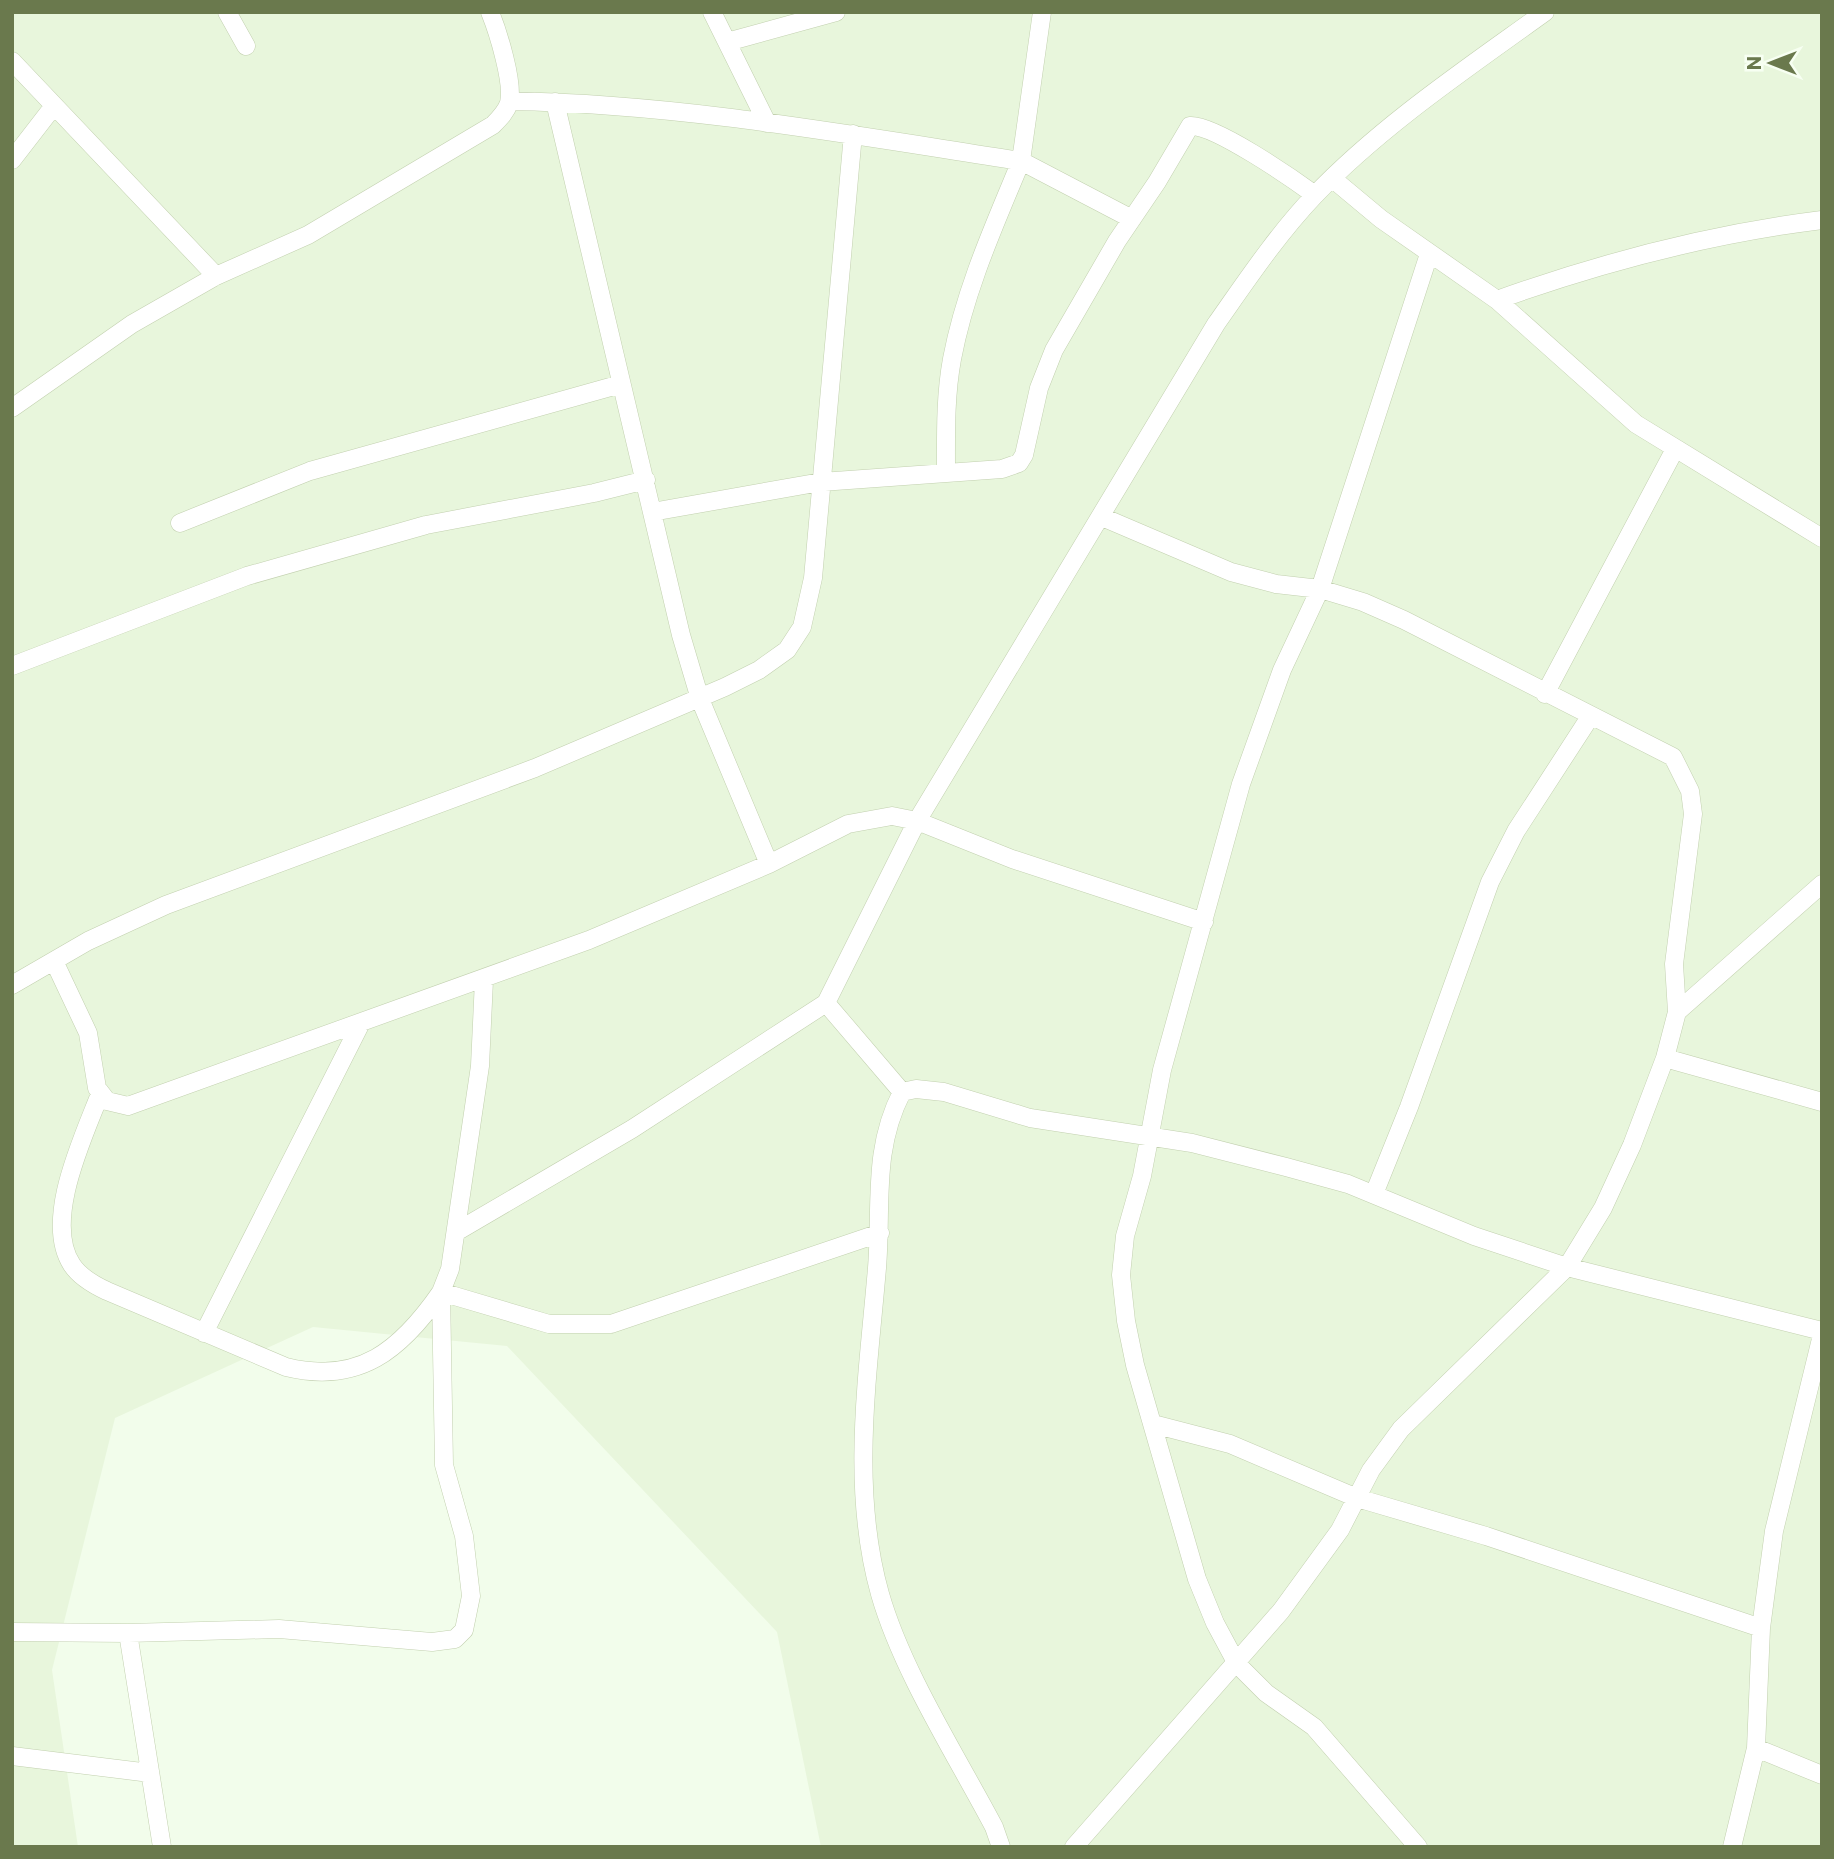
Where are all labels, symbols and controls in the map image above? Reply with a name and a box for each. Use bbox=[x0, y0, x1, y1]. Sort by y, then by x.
north arrow bbox=[1736, 28, 1806, 98]
text: N bbox=[1742, 56, 1765, 70]

